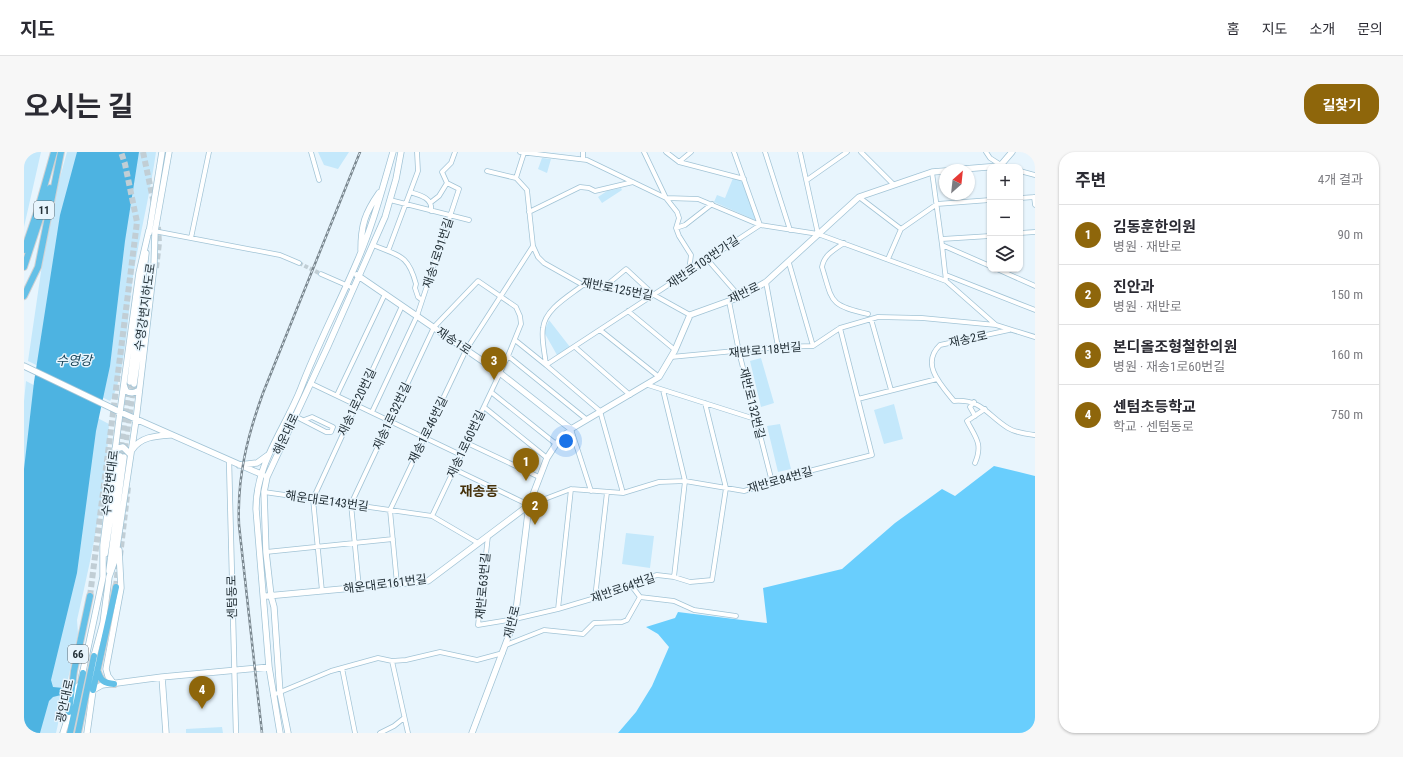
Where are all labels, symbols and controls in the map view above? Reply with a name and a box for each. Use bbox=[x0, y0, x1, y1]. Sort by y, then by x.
text: 지도 bbox=[20, 18, 55, 41]
text: 홈 bbox=[1227, 21, 1240, 37]
text: 지도 bbox=[1262, 21, 1287, 37]
text: 소개 bbox=[1309, 21, 1335, 37]
text: 문의 bbox=[1357, 21, 1383, 37]
button: 길찾기 bbox=[1304, 84, 1379, 124]
text: 오시는 길 bbox=[24, 90, 134, 123]
north arrow bbox=[939, 164, 975, 200]
map controls bbox=[987, 164, 1023, 272]
button: + bbox=[987, 164, 1023, 200]
text: 주변 bbox=[1075, 170, 1106, 190]
text: 4개 결과 bbox=[1318, 172, 1363, 187]
button: − bbox=[987, 200, 1023, 236]
road number: 11 bbox=[34, 201, 54, 219]
street label: 재송1로91번길 bbox=[420, 216, 456, 290]
text: 김동훈한의원 bbox=[1113, 218, 1196, 236]
text: 1 bbox=[1085, 227, 1091, 242]
text: 90 m bbox=[1337, 227, 1363, 242]
street label: 재반로103번가길 bbox=[664, 233, 742, 291]
button: layers bbox=[987, 236, 1023, 272]
text: 병원 · 재반로 bbox=[1113, 239, 1182, 254]
street label: 수영강변지하도로 bbox=[132, 262, 158, 352]
street label: 재반로125번길 bbox=[580, 275, 654, 303]
text: 진안과 bbox=[1113, 278, 1154, 296]
street label: 재반로 bbox=[726, 279, 762, 307]
text: 2 bbox=[1085, 287, 1091, 302]
text: 150 m bbox=[1331, 287, 1363, 302]
text: 병원 · 재반로 bbox=[1113, 299, 1182, 314]
street label: 재송1로 bbox=[434, 324, 474, 358]
street label: 재송2로 bbox=[947, 328, 989, 350]
text: 본디올조형철한의원 bbox=[1113, 338, 1237, 356]
street label: 재반로118번길 bbox=[728, 340, 802, 360]
pin: 3 bbox=[481, 347, 507, 380]
text: 3 bbox=[1085, 347, 1091, 362]
text: 160 m bbox=[1331, 347, 1363, 362]
water label: 수영강 bbox=[56, 353, 94, 368]
text: 병원 · 재송1로60번길 bbox=[1113, 359, 1225, 374]
street label: 재송1로20번길 bbox=[335, 366, 379, 438]
street label: 재반로132번길 bbox=[736, 366, 768, 440]
street label: 재송1로32번길 bbox=[370, 380, 414, 452]
street label: 재송1로46번길 bbox=[406, 394, 450, 466]
text: 센텀초등학교 bbox=[1113, 398, 1196, 416]
text: 4 bbox=[1085, 407, 1091, 422]
text: 750 m bbox=[1331, 407, 1363, 422]
street label: 재송1로60번길 bbox=[444, 408, 488, 480]
street label: 해운대로 bbox=[270, 411, 302, 457]
text: 학교 · 센텀동로 bbox=[1113, 419, 1194, 434]
your location bbox=[556, 431, 576, 451]
pin: 1 bbox=[513, 448, 539, 481]
street label: 수영강변대로 bbox=[99, 449, 121, 517]
street label: 재반로84번길 bbox=[746, 464, 814, 496]
district label: 재송동 bbox=[460, 483, 498, 499]
street label: 해운대로143번길 bbox=[284, 488, 370, 514]
pin: 2 bbox=[522, 492, 548, 525]
street label: 재반로63번길 bbox=[473, 552, 493, 620]
street label: 재반로64번길 bbox=[589, 570, 657, 606]
street label: 해운대로161번길 bbox=[342, 572, 428, 596]
street label: 센텀동로 bbox=[225, 575, 239, 619]
street label: 재반로 bbox=[501, 604, 523, 640]
road number: 66 bbox=[68, 645, 88, 663]
pin: 4 bbox=[189, 676, 215, 709]
street label: 광안대로 bbox=[54, 678, 76, 724]

